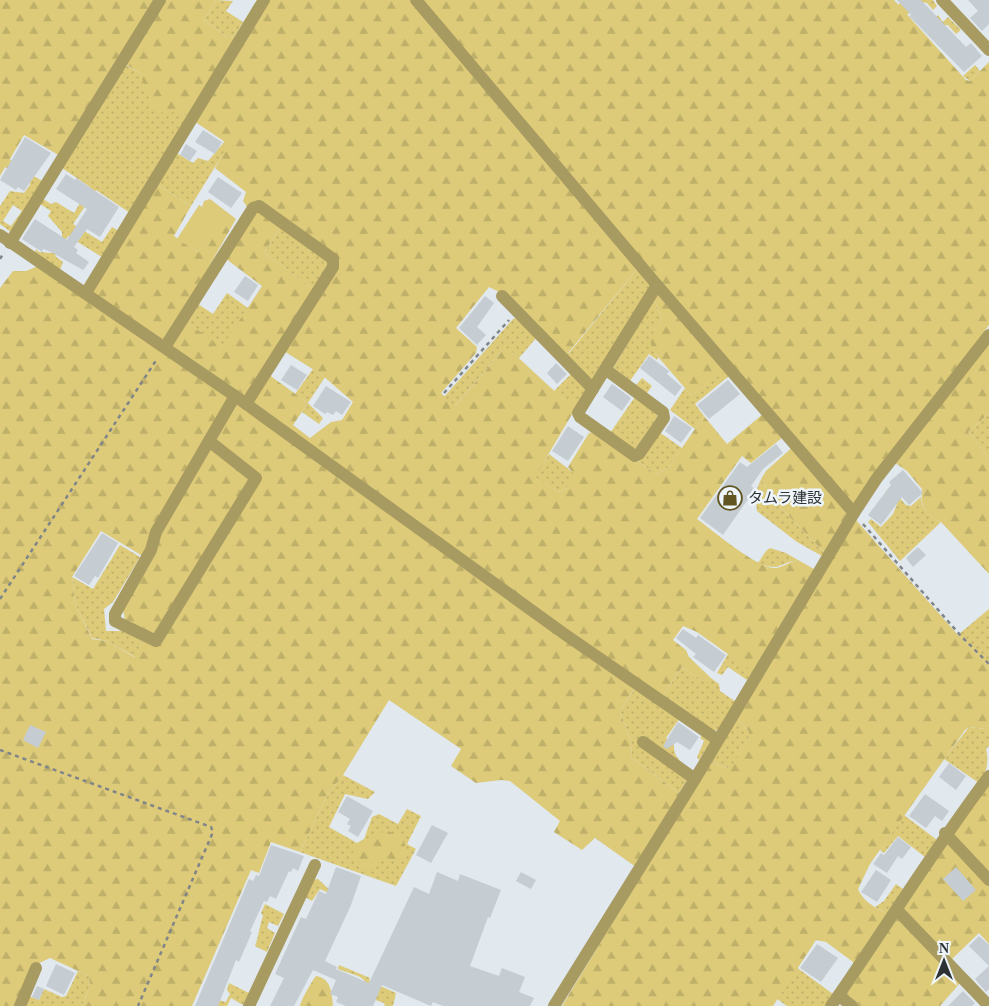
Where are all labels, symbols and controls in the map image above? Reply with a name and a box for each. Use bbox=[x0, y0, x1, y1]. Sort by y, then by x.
shop icon: タムラ建設 bbox=[717, 485, 743, 511]
place label: タムラ建設 bbox=[748, 490, 822, 506]
north arrow bbox=[919, 936, 969, 986]
text: N bbox=[939, 941, 949, 956]

